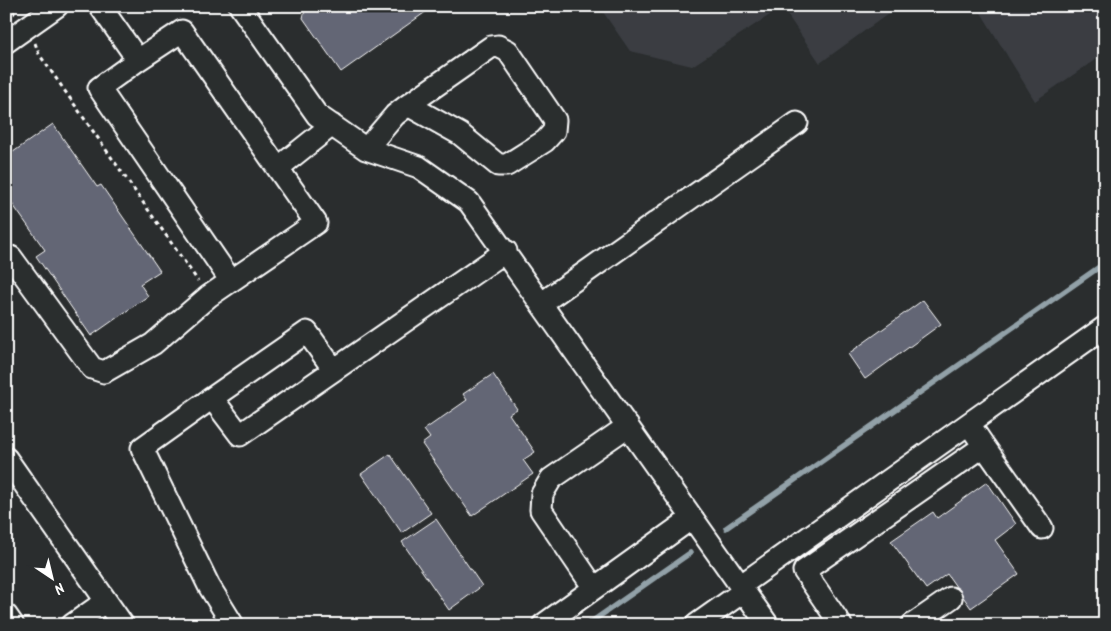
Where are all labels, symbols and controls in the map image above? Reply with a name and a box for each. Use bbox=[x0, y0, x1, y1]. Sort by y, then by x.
north arrow bbox=[28, 554, 78, 604]
text: N bbox=[49, 576, 69, 599]

